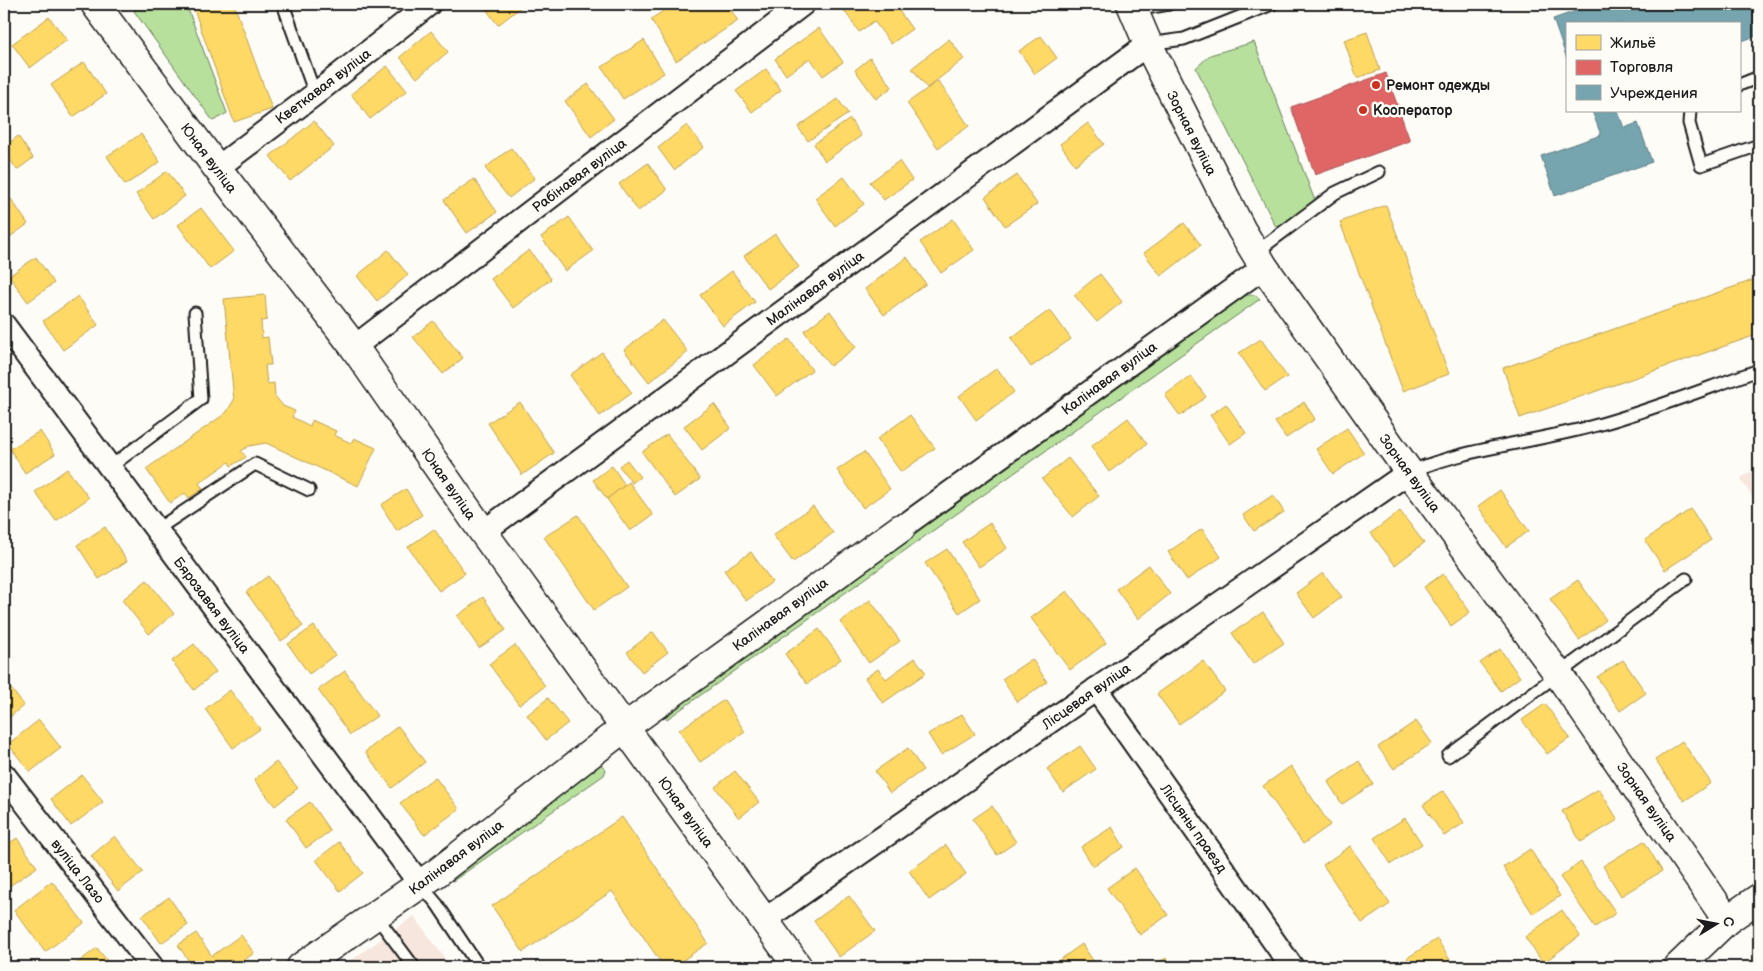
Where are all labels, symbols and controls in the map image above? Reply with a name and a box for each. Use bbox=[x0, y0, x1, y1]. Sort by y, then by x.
legend bbox=[1566, 22, 1740, 112]
text: Жильё bbox=[1610, 34, 1656, 53]
street label: Кветкавая вуліца bbox=[272, 45, 375, 128]
text: Торговля bbox=[1610, 58, 1673, 77]
place label: Ремонт одежды bbox=[1386, 77, 1490, 94]
marker: Ремонт одежды bbox=[1370, 79, 1382, 91]
text: Учреждения bbox=[1610, 84, 1697, 103]
street label: Зорная вуліца bbox=[1163, 88, 1221, 179]
place label: Кооператор bbox=[1373, 102, 1453, 119]
marker: Кооператор bbox=[1357, 104, 1369, 116]
street label: Юная вуліца bbox=[177, 120, 241, 197]
street label: Рабінавая вуліца bbox=[529, 134, 630, 216]
street label: Малінавая вуліца bbox=[763, 247, 868, 329]
street label: Калінавая вуліца bbox=[1058, 338, 1161, 419]
street label: Зорная вуліца bbox=[1375, 431, 1444, 516]
street label: Юная вуліца bbox=[418, 445, 480, 524]
street label: Бярозавая вуліца bbox=[170, 554, 254, 657]
street label: Калінавая вуліца bbox=[729, 574, 832, 655]
street label: Лісцевая вуліца bbox=[1038, 659, 1134, 734]
street label: Зорная вуліца bbox=[1613, 759, 1681, 846]
street label: Юная вуліца bbox=[654, 774, 717, 852]
street label: Лісцяны праезд bbox=[1156, 780, 1231, 876]
street label: Калінавая вуліца bbox=[406, 816, 507, 898]
street label: вуліца Лазо bbox=[47, 836, 108, 907]
north arrow bbox=[1690, 898, 1740, 948]
text: С bbox=[1719, 916, 1738, 928]

